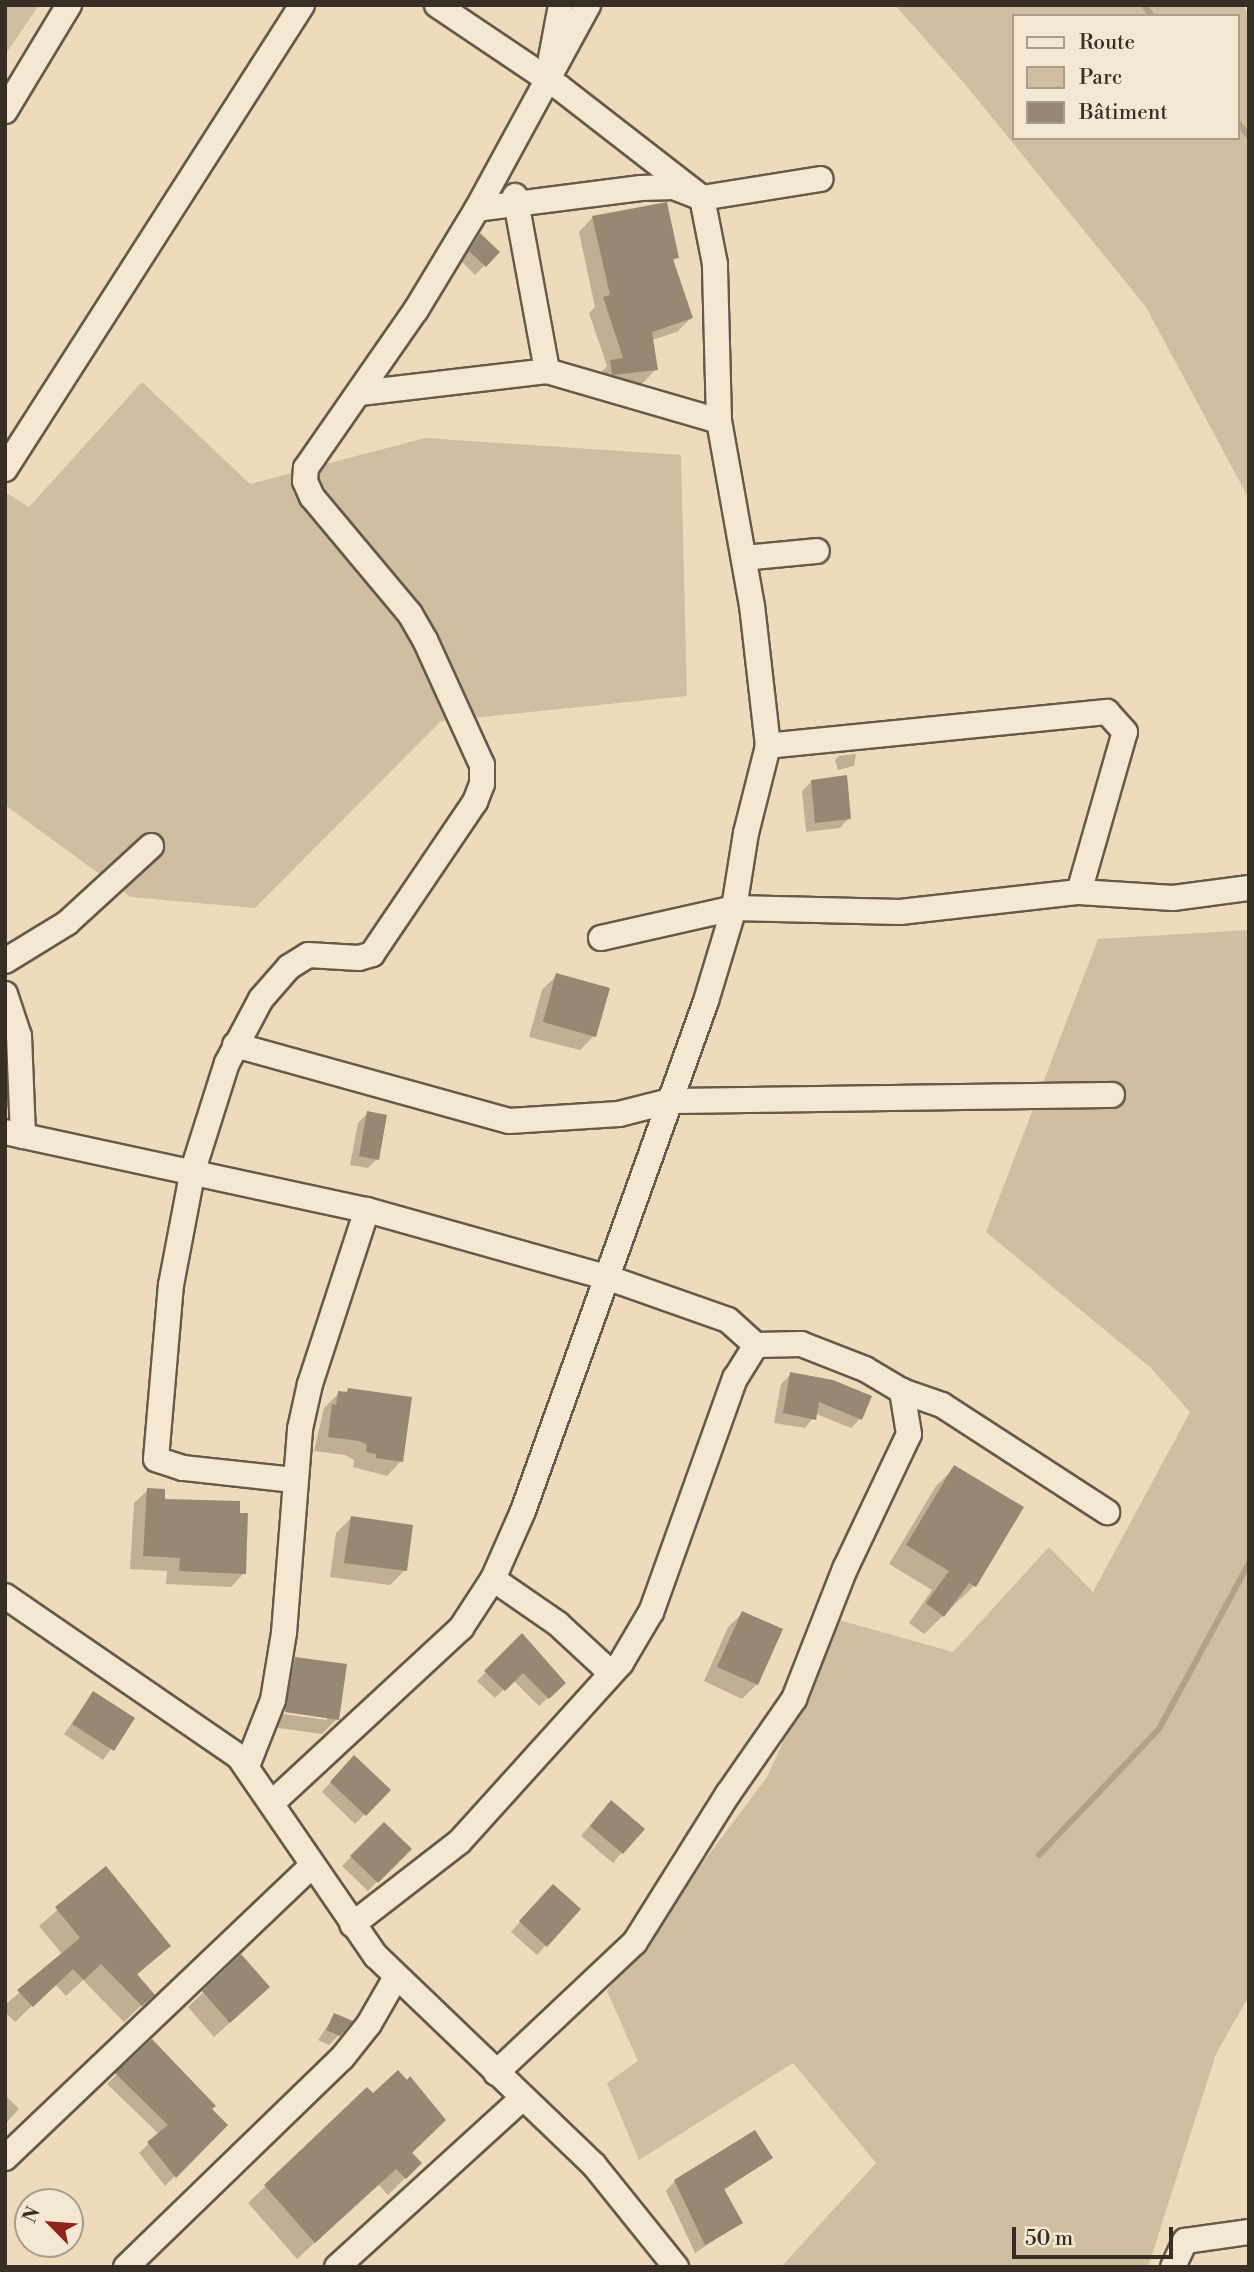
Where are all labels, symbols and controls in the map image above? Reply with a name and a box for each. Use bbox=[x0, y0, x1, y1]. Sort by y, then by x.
legend bbox=[1012, 14, 1240, 140]
text: Route bbox=[1079, 30, 1135, 56]
text: Parc bbox=[1079, 65, 1122, 91]
text: Bâtiment bbox=[1079, 100, 1168, 126]
north arrow bbox=[14, 2188, 84, 2258]
text: N bbox=[18, 2203, 46, 2227]
scale bar bbox=[1016, 2212, 1177, 2256]
text: 50 m bbox=[1025, 2226, 1073, 2252]

